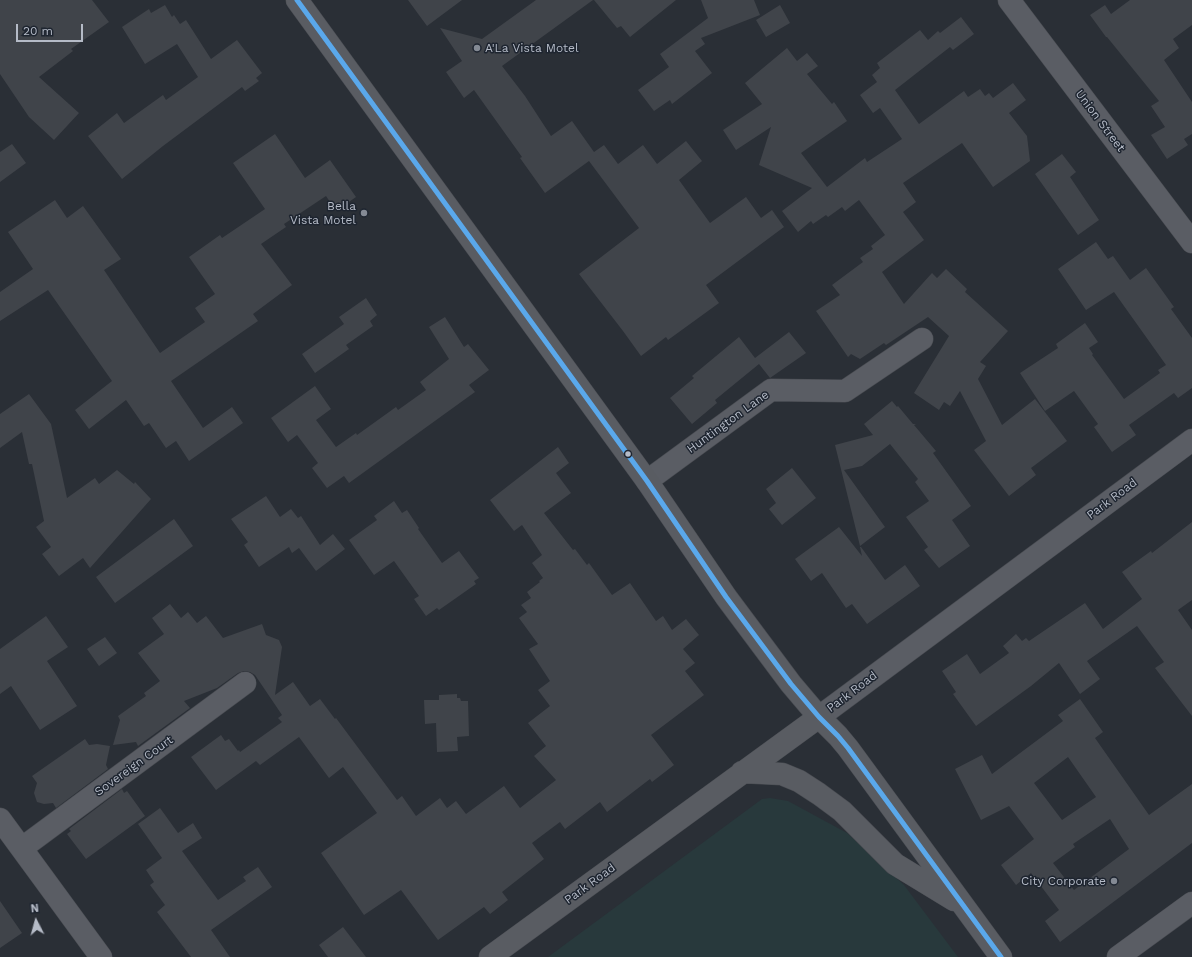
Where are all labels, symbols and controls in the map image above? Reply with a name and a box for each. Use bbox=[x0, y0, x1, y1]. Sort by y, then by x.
scale bar bbox=[18, 16, 85, 42]
text: 20 m bbox=[23, 24, 53, 38]
place label: A'La Vista Motel bbox=[485, 41, 579, 55]
marker: A'La Vista Motel bbox=[472, 43, 482, 53]
street label: Union Street bbox=[1072, 87, 1128, 155]
place label: Bella Vista Motel bbox=[290, 199, 356, 227]
marker: Bella Vista Motel bbox=[359, 208, 369, 218]
street label: Huntington Lane bbox=[684, 388, 772, 456]
unlabelled marker bbox=[623, 449, 633, 459]
street label: Park Road bbox=[1084, 475, 1140, 523]
street label: Park Road bbox=[824, 668, 880, 716]
street label: Sovereign Court bbox=[92, 733, 176, 799]
street label: Park Road bbox=[562, 861, 618, 907]
place label: City Corporate bbox=[1021, 874, 1106, 888]
marker: City Corporate bbox=[1109, 876, 1119, 886]
north arrow bbox=[16, 901, 56, 941]
text: N bbox=[30, 902, 39, 915]

